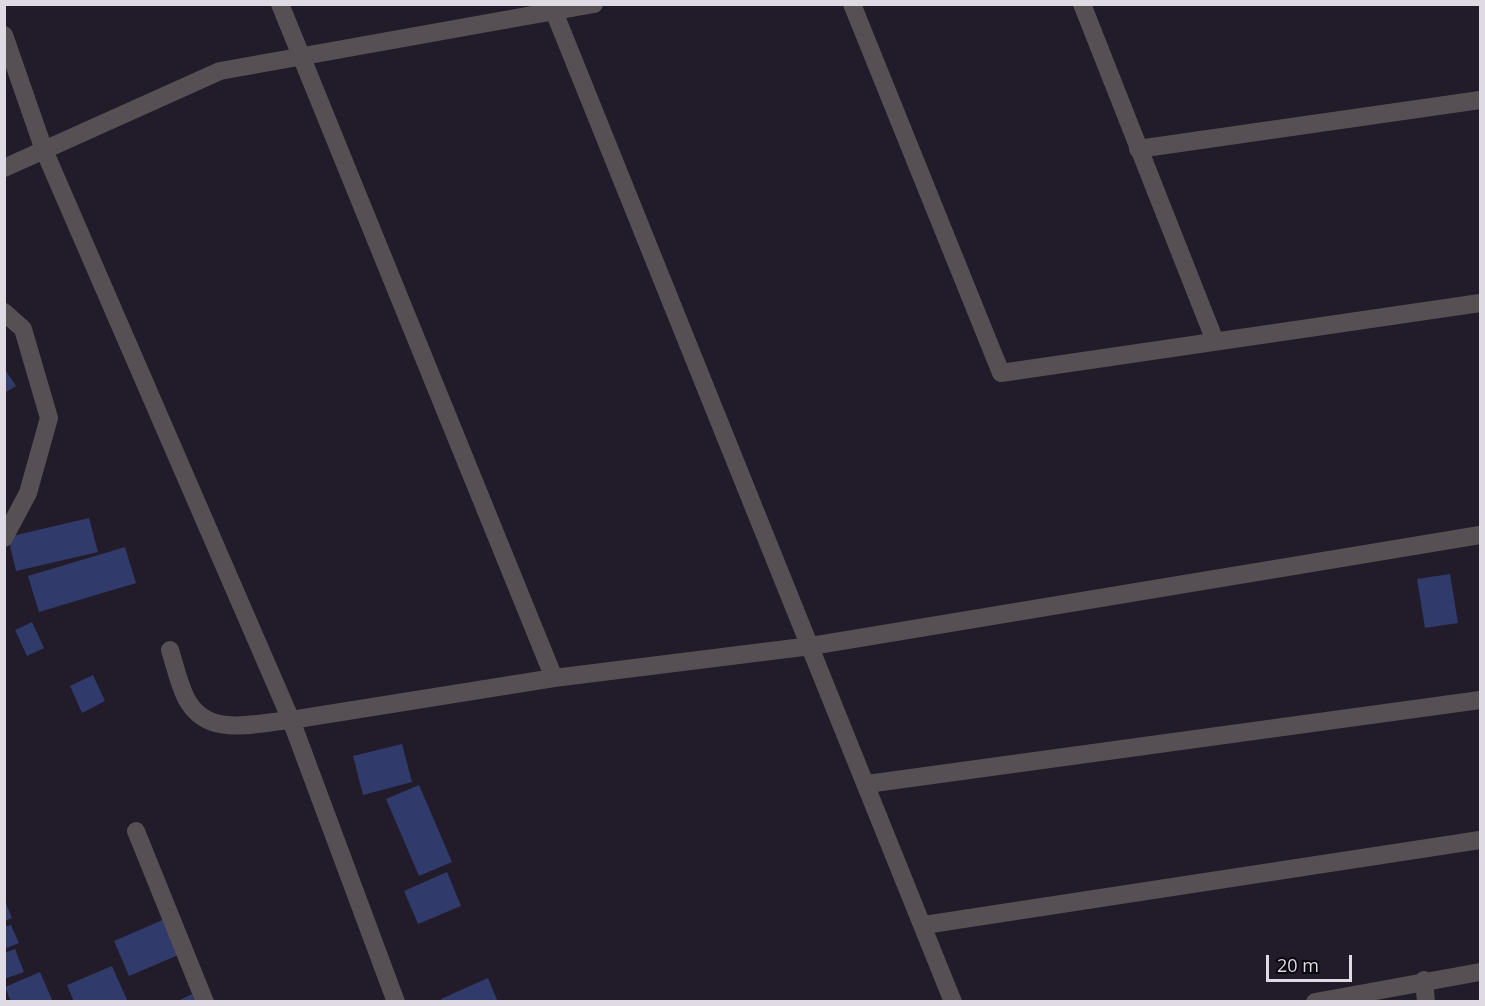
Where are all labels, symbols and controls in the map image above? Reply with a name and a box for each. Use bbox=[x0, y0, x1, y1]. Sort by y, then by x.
scale bar bbox=[1269, 943, 1354, 981]
text: 20 m bbox=[1277, 953, 1319, 977]

